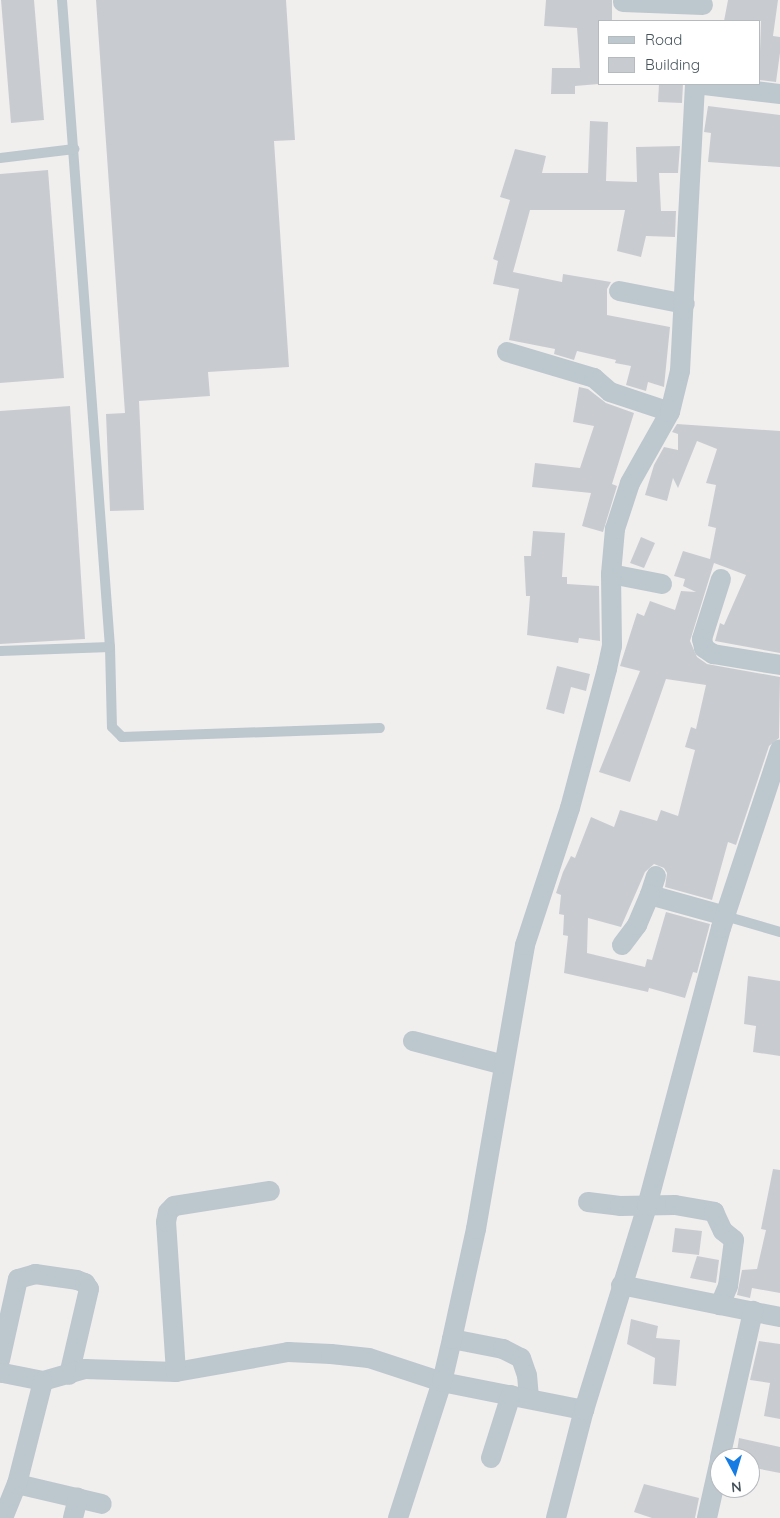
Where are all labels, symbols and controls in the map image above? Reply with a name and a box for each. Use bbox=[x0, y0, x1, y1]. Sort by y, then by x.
legend bbox=[598, 20, 760, 85]
text: Road bbox=[645, 30, 682, 49]
text: Building bbox=[645, 55, 700, 74]
north arrow bbox=[710, 1448, 760, 1498]
text: N bbox=[730, 1477, 743, 1496]

